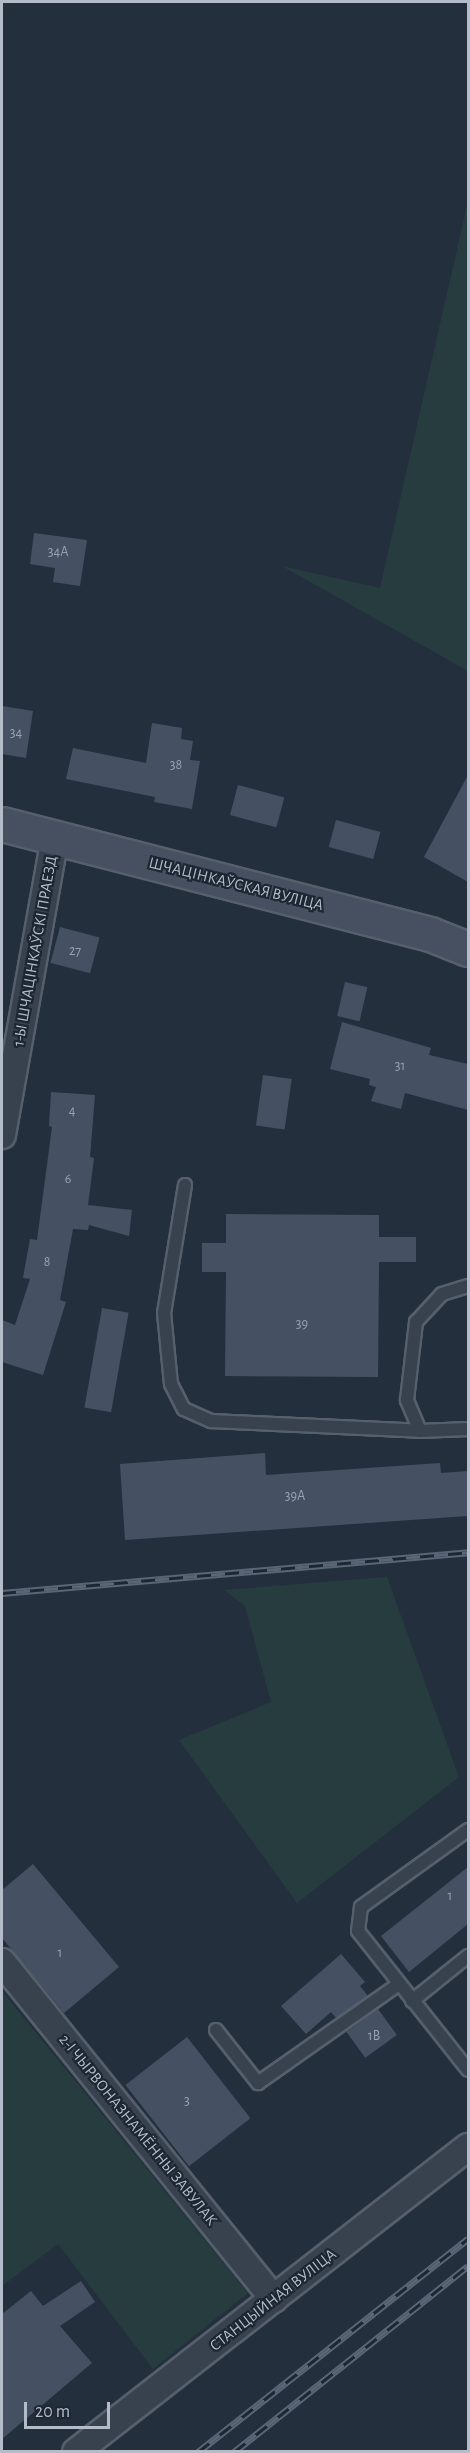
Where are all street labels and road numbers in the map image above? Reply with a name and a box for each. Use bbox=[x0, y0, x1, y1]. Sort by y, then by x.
street label: ШЧАЦІНКАЎСКАЯ ВУЛІЦА bbox=[147, 853, 325, 915]
street label: 1-Ы ШЧАЦІНКАЎСКІ ПРАЕЗД bbox=[9, 854, 61, 1048]
street label: 2-І ЧЫРВОНАЗНАМЁННЫ ЗАВУЛАК bbox=[55, 2030, 221, 2230]
street label: СТАНЦЫЙНАЯ ВУЛІЦА bbox=[206, 2245, 340, 2355]

